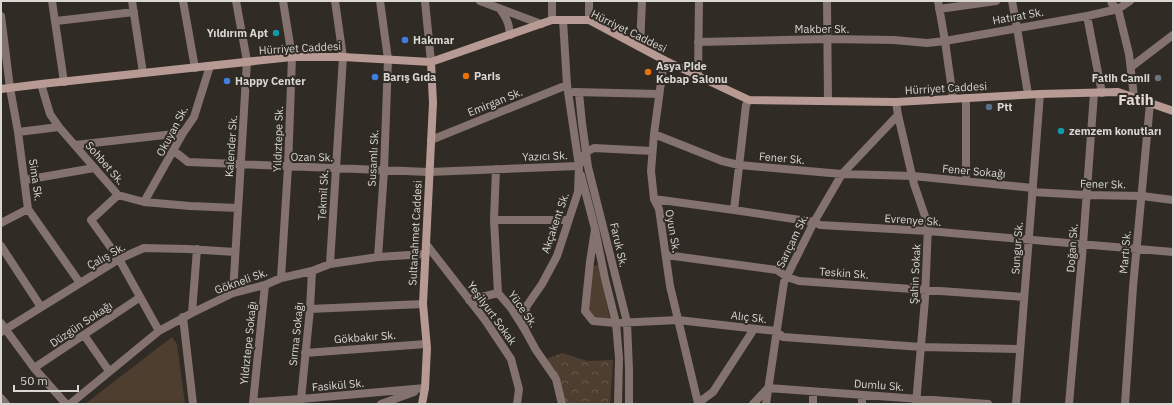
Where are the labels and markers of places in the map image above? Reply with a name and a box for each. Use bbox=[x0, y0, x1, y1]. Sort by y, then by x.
place label: Yıldırım Apt bbox=[207, 26, 268, 40]
marker: Yıldırım Apt bbox=[271, 28, 281, 38]
place label: Hakmar bbox=[413, 33, 455, 47]
marker: Hakmar bbox=[400, 35, 410, 45]
place label: Asya Pide Kebap Salonu bbox=[656, 59, 728, 86]
marker: Asya Pide Kebap Salonu bbox=[643, 67, 653, 77]
place label: Paris bbox=[474, 69, 501, 83]
place label: Barış Gıda bbox=[383, 70, 436, 84]
marker: Paris bbox=[461, 71, 471, 81]
place label: Fatih Camii bbox=[1092, 71, 1150, 85]
marker: Barış Gıda bbox=[370, 72, 380, 82]
marker: Fatih Camii bbox=[1153, 73, 1163, 83]
place label: Happy Center bbox=[235, 74, 306, 88]
marker: Happy Center bbox=[222, 76, 232, 86]
place label: Ptt bbox=[997, 100, 1013, 114]
marker: Ptt bbox=[984, 102, 994, 112]
place label: zemzem konutları bbox=[1069, 124, 1162, 138]
marker: zemzem konutları bbox=[1056, 126, 1066, 136]

